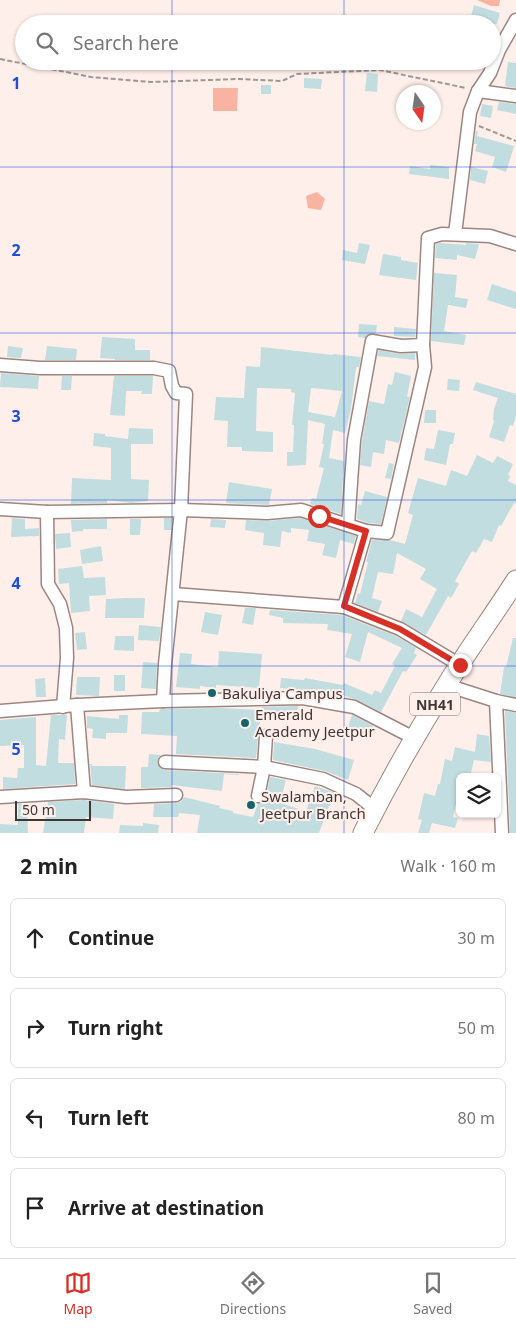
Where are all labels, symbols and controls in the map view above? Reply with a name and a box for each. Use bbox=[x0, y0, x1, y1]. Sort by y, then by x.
search box bbox=[15, 15, 501, 70]
icon: search bbox=[33, 29, 61, 57]
text: Search here bbox=[73, 30, 179, 56]
text: 1 bbox=[11, 72, 21, 94]
north arrow bbox=[396, 85, 441, 130]
text: 2 bbox=[11, 239, 21, 261]
text: 3 bbox=[11, 405, 21, 427]
route start bbox=[308, 505, 331, 528]
text: 4 bbox=[11, 572, 21, 594]
route end bbox=[449, 654, 472, 677]
place label: Bakuliya Campus bbox=[222, 683, 343, 703]
marker: Bakuliya Campus bbox=[206, 687, 218, 699]
road number: NH41 bbox=[410, 692, 460, 716]
place label: Emerald Academy Jeetpur bbox=[255, 704, 375, 741]
marker: Emerald Academy Jeetpur bbox=[239, 717, 251, 729]
text: 5 bbox=[11, 738, 21, 760]
map controls bbox=[456, 773, 501, 818]
button: layers bbox=[456, 773, 501, 818]
place label: Swalamban, Jeetpur Branch bbox=[259, 786, 366, 823]
scale bar bbox=[15, 798, 91, 821]
marker: Swalamban, Jeetpur Branch bbox=[245, 799, 257, 811]
text: 50 m bbox=[22, 800, 55, 819]
text: 2 min bbox=[20, 852, 78, 880]
text: Walk · 160 m bbox=[401, 855, 496, 877]
icon: ahead bbox=[21, 924, 49, 952]
text: Continue bbox=[68, 925, 154, 951]
text: 30 m bbox=[458, 927, 495, 949]
icon: right bbox=[21, 1014, 49, 1042]
text: Turn right bbox=[68, 1015, 163, 1041]
text: 50 m bbox=[458, 1017, 495, 1039]
icon: left bbox=[21, 1104, 49, 1132]
text: Turn left bbox=[68, 1105, 149, 1131]
text: 80 m bbox=[458, 1107, 495, 1129]
icon: arrive bbox=[21, 1194, 49, 1222]
text: Arrive at destination bbox=[68, 1195, 264, 1221]
tab: Map bbox=[64, 1269, 93, 1318]
tab: Directions bbox=[220, 1269, 286, 1318]
tab: Saved bbox=[413, 1269, 452, 1318]

